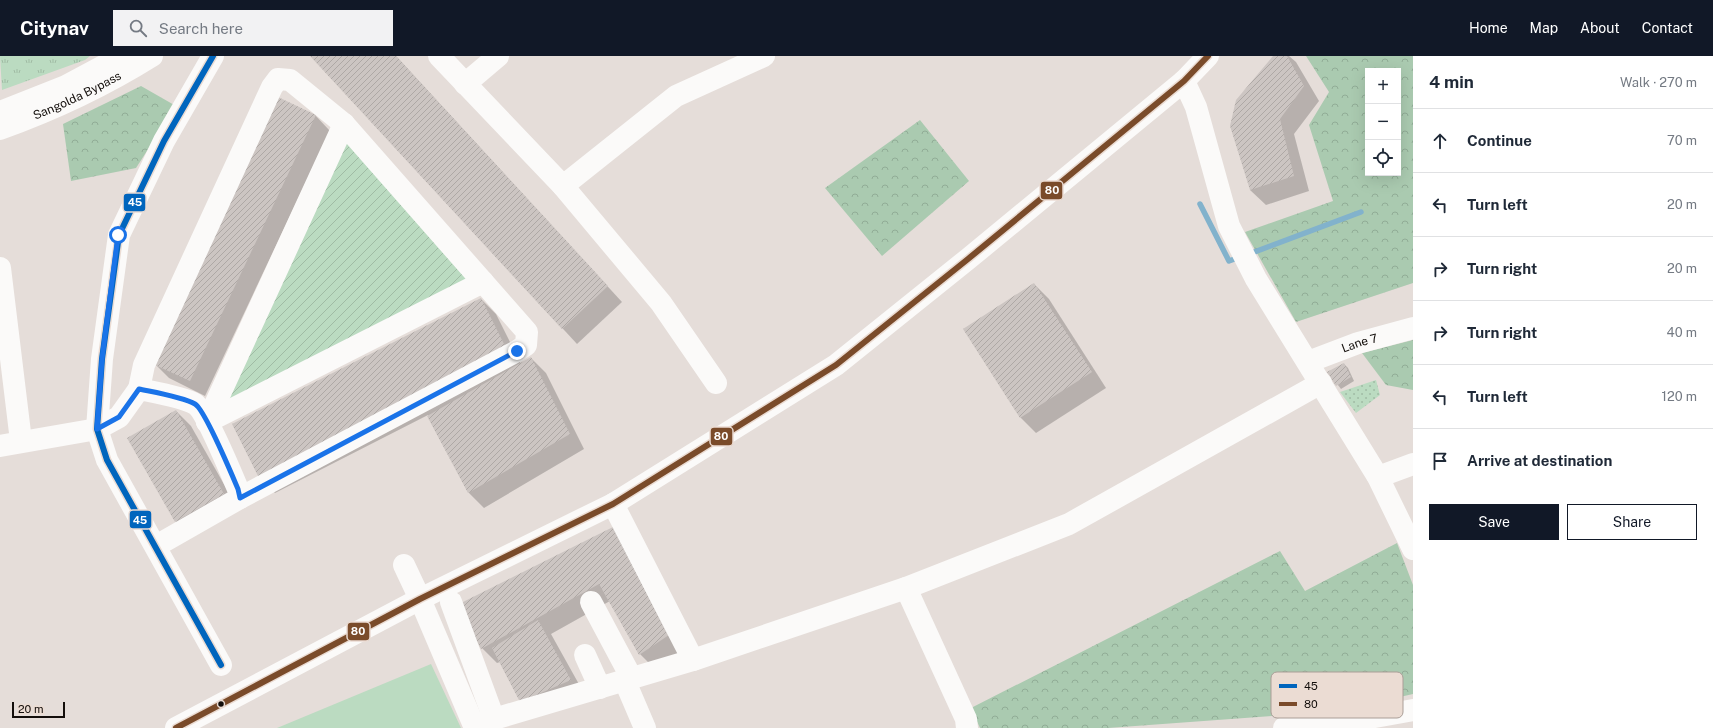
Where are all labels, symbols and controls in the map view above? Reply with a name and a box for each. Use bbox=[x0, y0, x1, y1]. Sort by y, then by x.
search box bbox=[113, 10, 393, 46]
text: Citynav bbox=[20, 17, 89, 39]
icon: search bbox=[127, 17, 149, 39]
text: Search here bbox=[159, 20, 243, 37]
text: Home bbox=[1469, 20, 1508, 36]
text: Map bbox=[1530, 20, 1558, 36]
text: About bbox=[1580, 20, 1620, 36]
text: Contact bbox=[1642, 20, 1693, 36]
map controls bbox=[1365, 68, 1401, 176]
button: + bbox=[1365, 68, 1401, 104]
street label: Sangolda Bypass bbox=[31, 69, 124, 123]
text: 4 min bbox=[1429, 72, 1474, 92]
text: Walk · 270 m bbox=[1620, 75, 1697, 90]
button: − bbox=[1365, 104, 1401, 140]
icon: ahead bbox=[1429, 130, 1451, 152]
text: Continue bbox=[1467, 132, 1532, 149]
text: 70 m bbox=[1667, 133, 1697, 148]
button: locate bbox=[1365, 140, 1401, 176]
line badge: 80 bbox=[1040, 181, 1063, 200]
text: 80 bbox=[1045, 184, 1059, 196]
line badge: 45 bbox=[123, 193, 146, 212]
icon: left bbox=[1429, 194, 1451, 216]
text: 45 bbox=[128, 196, 142, 208]
text: Turn left bbox=[1467, 196, 1528, 213]
text: 20 m bbox=[1667, 197, 1697, 212]
route start bbox=[109, 226, 127, 244]
icon: right bbox=[1429, 258, 1451, 280]
text: Turn right bbox=[1467, 260, 1537, 277]
text: 20 m bbox=[1667, 261, 1697, 276]
icon: right bbox=[1429, 322, 1451, 344]
text: Turn right bbox=[1467, 324, 1537, 341]
text: 40 m bbox=[1666, 325, 1697, 340]
street label: Lane 7 bbox=[1340, 331, 1379, 356]
route end bbox=[508, 342, 526, 360]
icon: left bbox=[1429, 386, 1451, 408]
text: Turn left bbox=[1467, 388, 1528, 405]
text: 120 m bbox=[1662, 389, 1697, 404]
line badge: 80 bbox=[710, 427, 733, 446]
text: 80 bbox=[714, 430, 728, 442]
icon: arrive bbox=[1429, 450, 1451, 472]
text: Arrive at destination bbox=[1467, 452, 1612, 469]
button: Save bbox=[1429, 504, 1559, 540]
button: Share bbox=[1567, 504, 1697, 540]
line badge: 45 bbox=[129, 510, 152, 529]
text: 45 bbox=[133, 514, 147, 526]
line badge: 80 bbox=[347, 622, 370, 641]
text: 80 bbox=[351, 625, 365, 637]
legend bbox=[1271, 672, 1403, 718]
text: 45 bbox=[1304, 680, 1318, 692]
text: 80 bbox=[1304, 698, 1318, 710]
unlabelled marker bbox=[216, 699, 226, 709]
scale bar bbox=[12, 700, 65, 719]
text: 20 m bbox=[18, 703, 43, 715]

